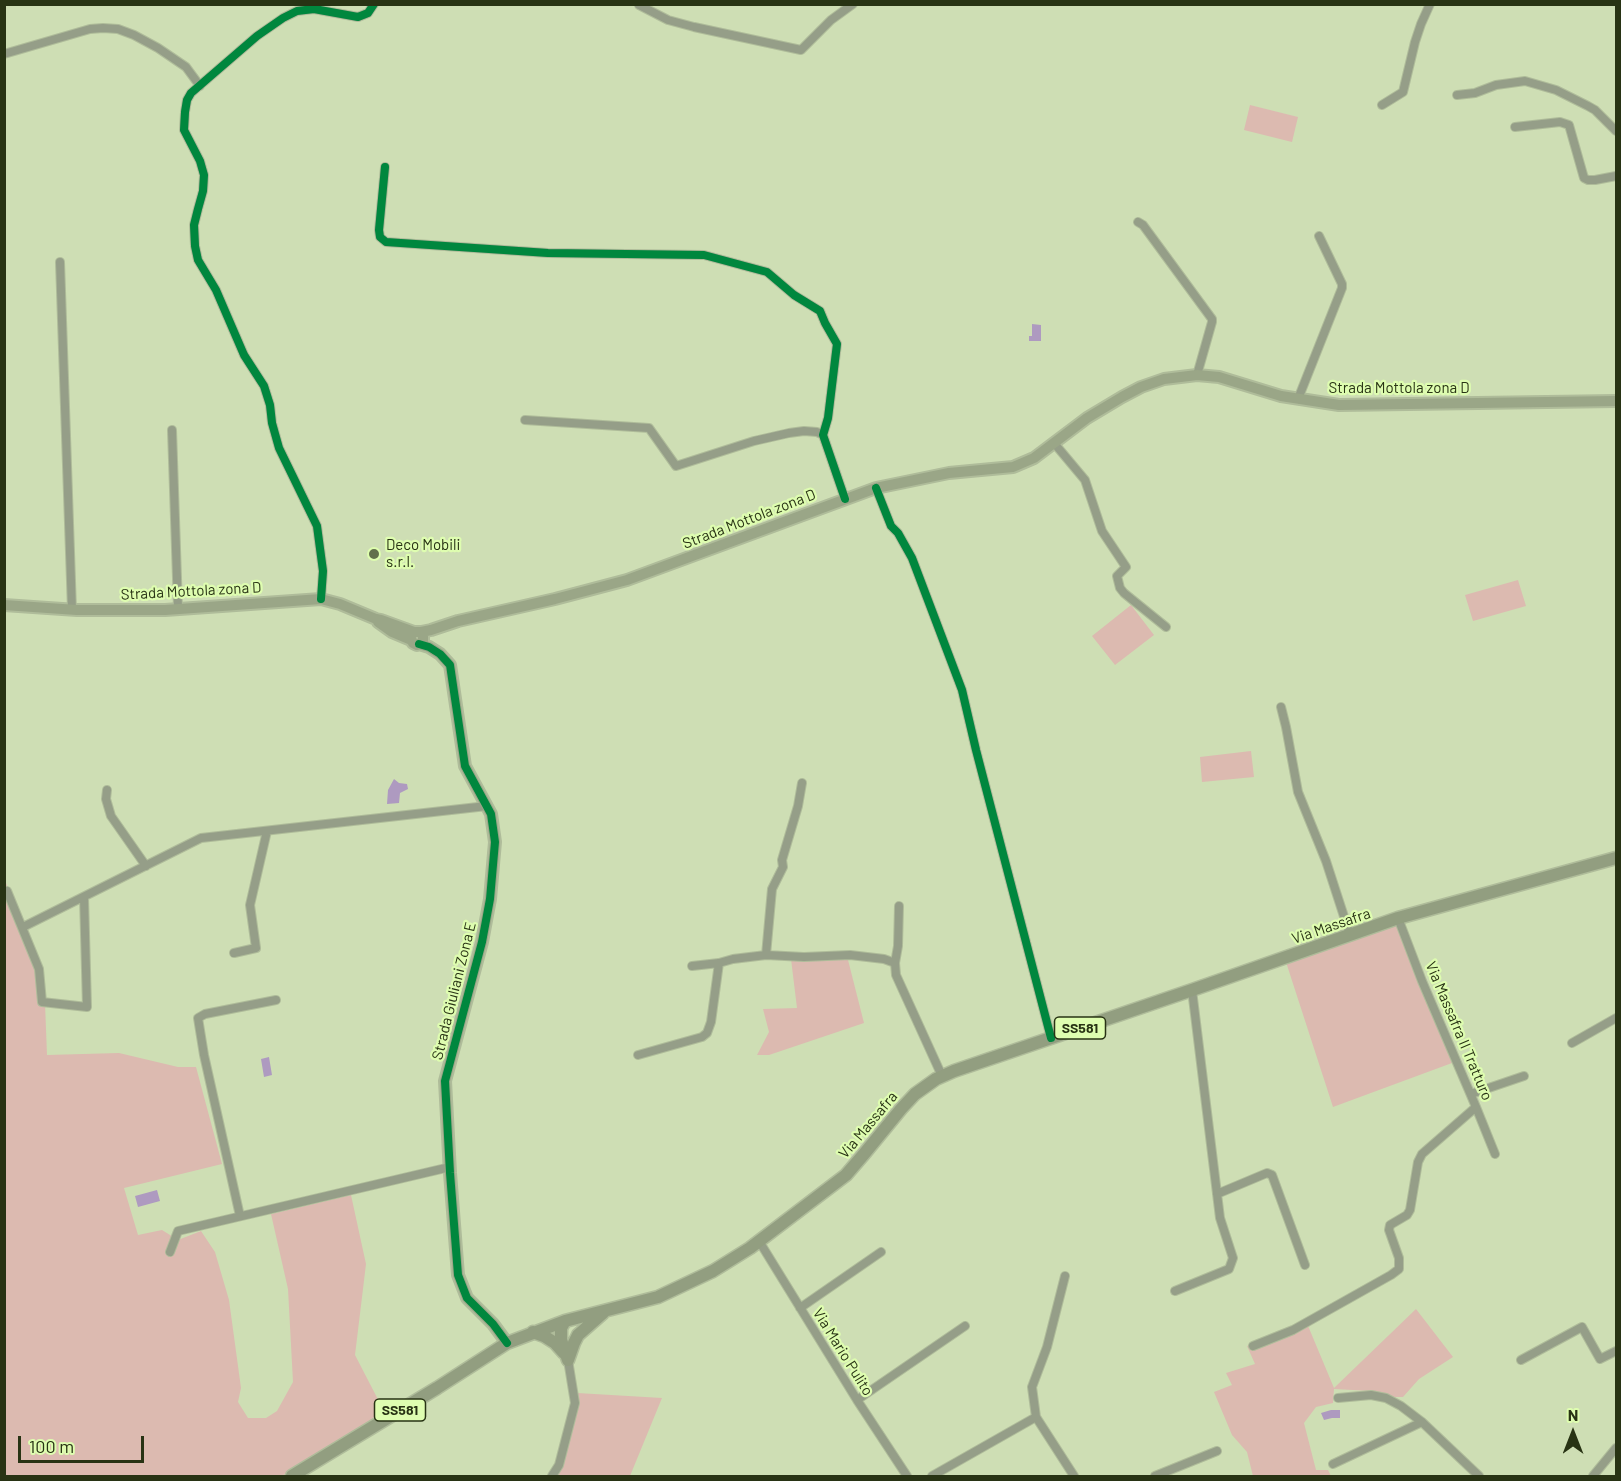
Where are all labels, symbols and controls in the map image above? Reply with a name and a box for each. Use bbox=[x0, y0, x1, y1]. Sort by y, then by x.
street label: Strada Mottola zona D bbox=[1329, 379, 1469, 397]
street label: Strada Mottola zona D bbox=[680, 485, 818, 553]
place label: Deco Mobili s.r.l. bbox=[386, 536, 460, 571]
marker: Deco Mobili s.r.l. bbox=[367, 547, 381, 561]
street label: Strada Mottola zona D bbox=[120, 578, 262, 604]
street label: Via Massafra bbox=[1289, 904, 1373, 948]
street label: Strada Giuliani Zona E bbox=[428, 920, 480, 1062]
street label: Via Massafra II Tratturo bbox=[1422, 959, 1496, 1103]
road number: SS581 bbox=[1054, 1017, 1106, 1039]
street label: Via Massafra bbox=[835, 1088, 901, 1162]
street label: Via Mario Pulito bbox=[809, 1305, 877, 1399]
road number: SS581 bbox=[374, 1399, 426, 1421]
north arrow bbox=[1543, 1403, 1603, 1463]
text: N bbox=[1568, 1405, 1578, 1424]
scale bar bbox=[21, 1424, 147, 1462]
text: 100 m bbox=[29, 1435, 74, 1457]

